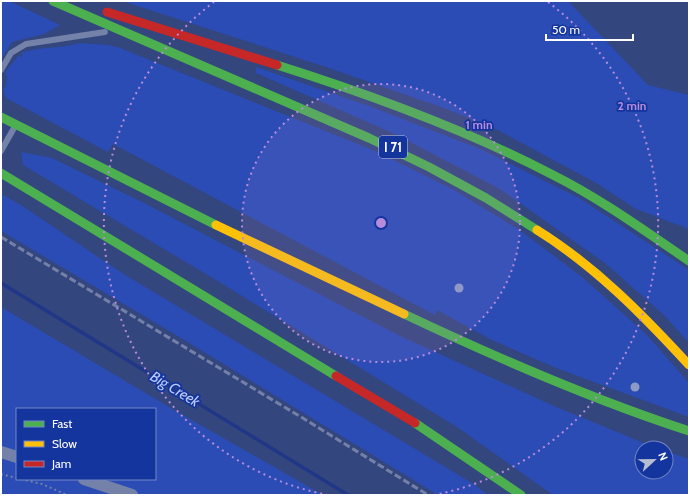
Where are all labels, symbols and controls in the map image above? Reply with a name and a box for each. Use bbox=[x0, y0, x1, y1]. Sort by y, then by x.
scale bar bbox=[546, 16, 633, 42]
text: 50 m bbox=[552, 22, 580, 37]
text: 2 min bbox=[618, 98, 646, 113]
text: 1 min bbox=[465, 117, 493, 132]
road number: I 71 bbox=[379, 136, 407, 158]
centre of rings bbox=[374, 216, 388, 230]
water label: Big Creek bbox=[147, 367, 204, 411]
legend bbox=[16, 408, 156, 480]
text: Fast bbox=[52, 416, 72, 431]
text: Slow bbox=[52, 436, 77, 451]
north arrow bbox=[634, 440, 674, 480]
text: N bbox=[655, 450, 671, 462]
text: Jam bbox=[51, 456, 71, 471]

